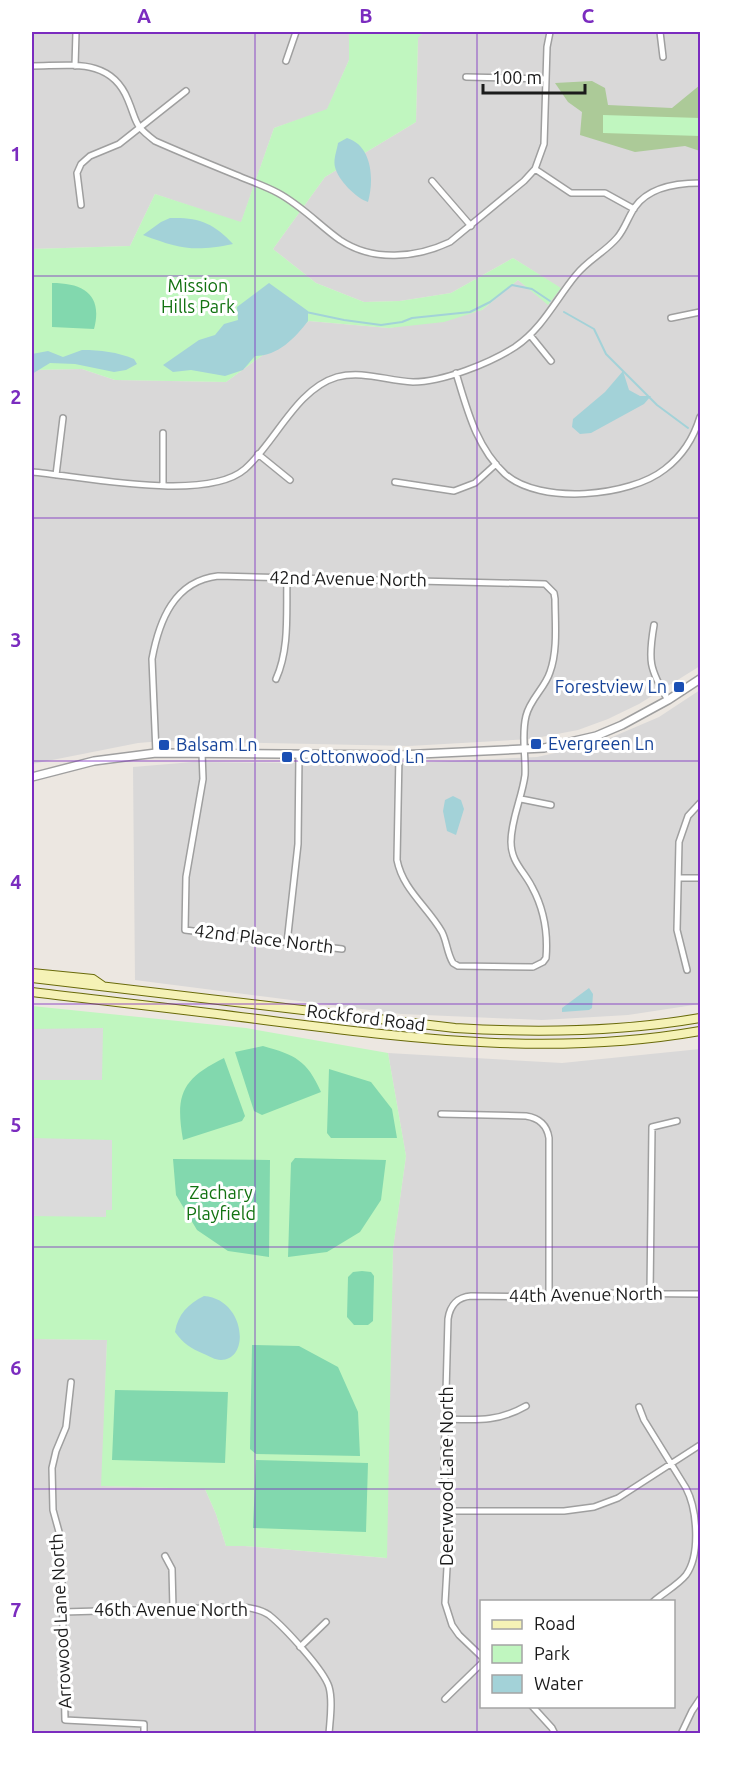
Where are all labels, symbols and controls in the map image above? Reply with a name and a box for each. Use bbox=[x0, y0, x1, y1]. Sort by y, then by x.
text: A bbox=[137, 4, 151, 27]
text: B bbox=[359, 4, 373, 27]
text: C bbox=[582, 4, 595, 27]
scale bar bbox=[483, 57, 585, 95]
text: 100 m bbox=[492, 67, 542, 87]
text: 1 bbox=[10, 142, 22, 165]
park label: Mission Hills Park bbox=[161, 275, 235, 316]
text: 2 bbox=[10, 385, 22, 408]
street label: 42nd Avenue North bbox=[269, 567, 427, 589]
text: 3 bbox=[10, 628, 22, 651]
place label: Forestview Ln bbox=[555, 676, 667, 696]
marker: Forestview Ln bbox=[672, 680, 686, 694]
place label: Evergreen Ln bbox=[548, 733, 654, 753]
place label: Balsam Ln bbox=[176, 734, 258, 754]
marker: Evergreen Ln bbox=[529, 737, 543, 751]
marker: Balsam Ln bbox=[157, 738, 171, 752]
place label: Cottonwood Ln bbox=[299, 746, 425, 766]
marker: Cottonwood Ln bbox=[280, 750, 294, 764]
text: 4 bbox=[10, 870, 22, 893]
street label: 42nd Place North bbox=[193, 920, 335, 956]
street label: Rockford Road bbox=[306, 1000, 427, 1034]
text: 5 bbox=[10, 1113, 22, 1136]
park label: Zachary Playfield bbox=[186, 1182, 256, 1223]
street label: 44th Avenue North bbox=[509, 1283, 663, 1305]
text: 6 bbox=[10, 1356, 22, 1379]
street label: Deerwood Lane North bbox=[436, 1386, 456, 1566]
street label: Arrowood Lane North bbox=[45, 1533, 75, 1709]
text: 7 bbox=[10, 1598, 22, 1621]
street label: 46th Avenue North bbox=[94, 1599, 248, 1619]
legend bbox=[480, 1600, 675, 1708]
text: Road bbox=[534, 1613, 576, 1633]
text: Park bbox=[534, 1643, 570, 1663]
text: Water bbox=[534, 1673, 584, 1693]

